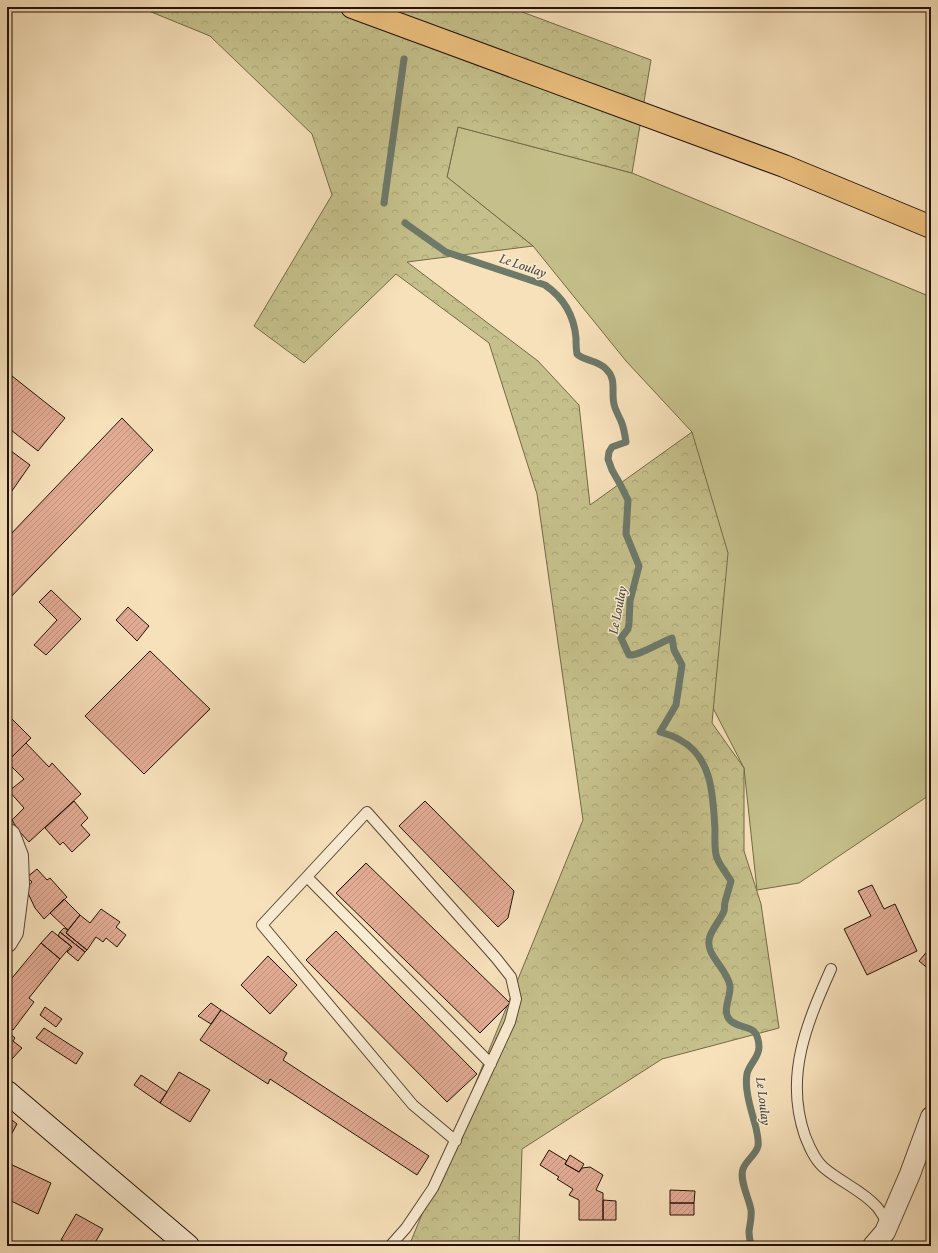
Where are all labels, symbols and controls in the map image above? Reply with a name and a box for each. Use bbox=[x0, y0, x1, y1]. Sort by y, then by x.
water label: Le Loulay bbox=[496, 250, 549, 283]
water label: Le Loulay bbox=[605, 584, 632, 636]
water label: Le Loulay bbox=[750, 1076, 774, 1127]

